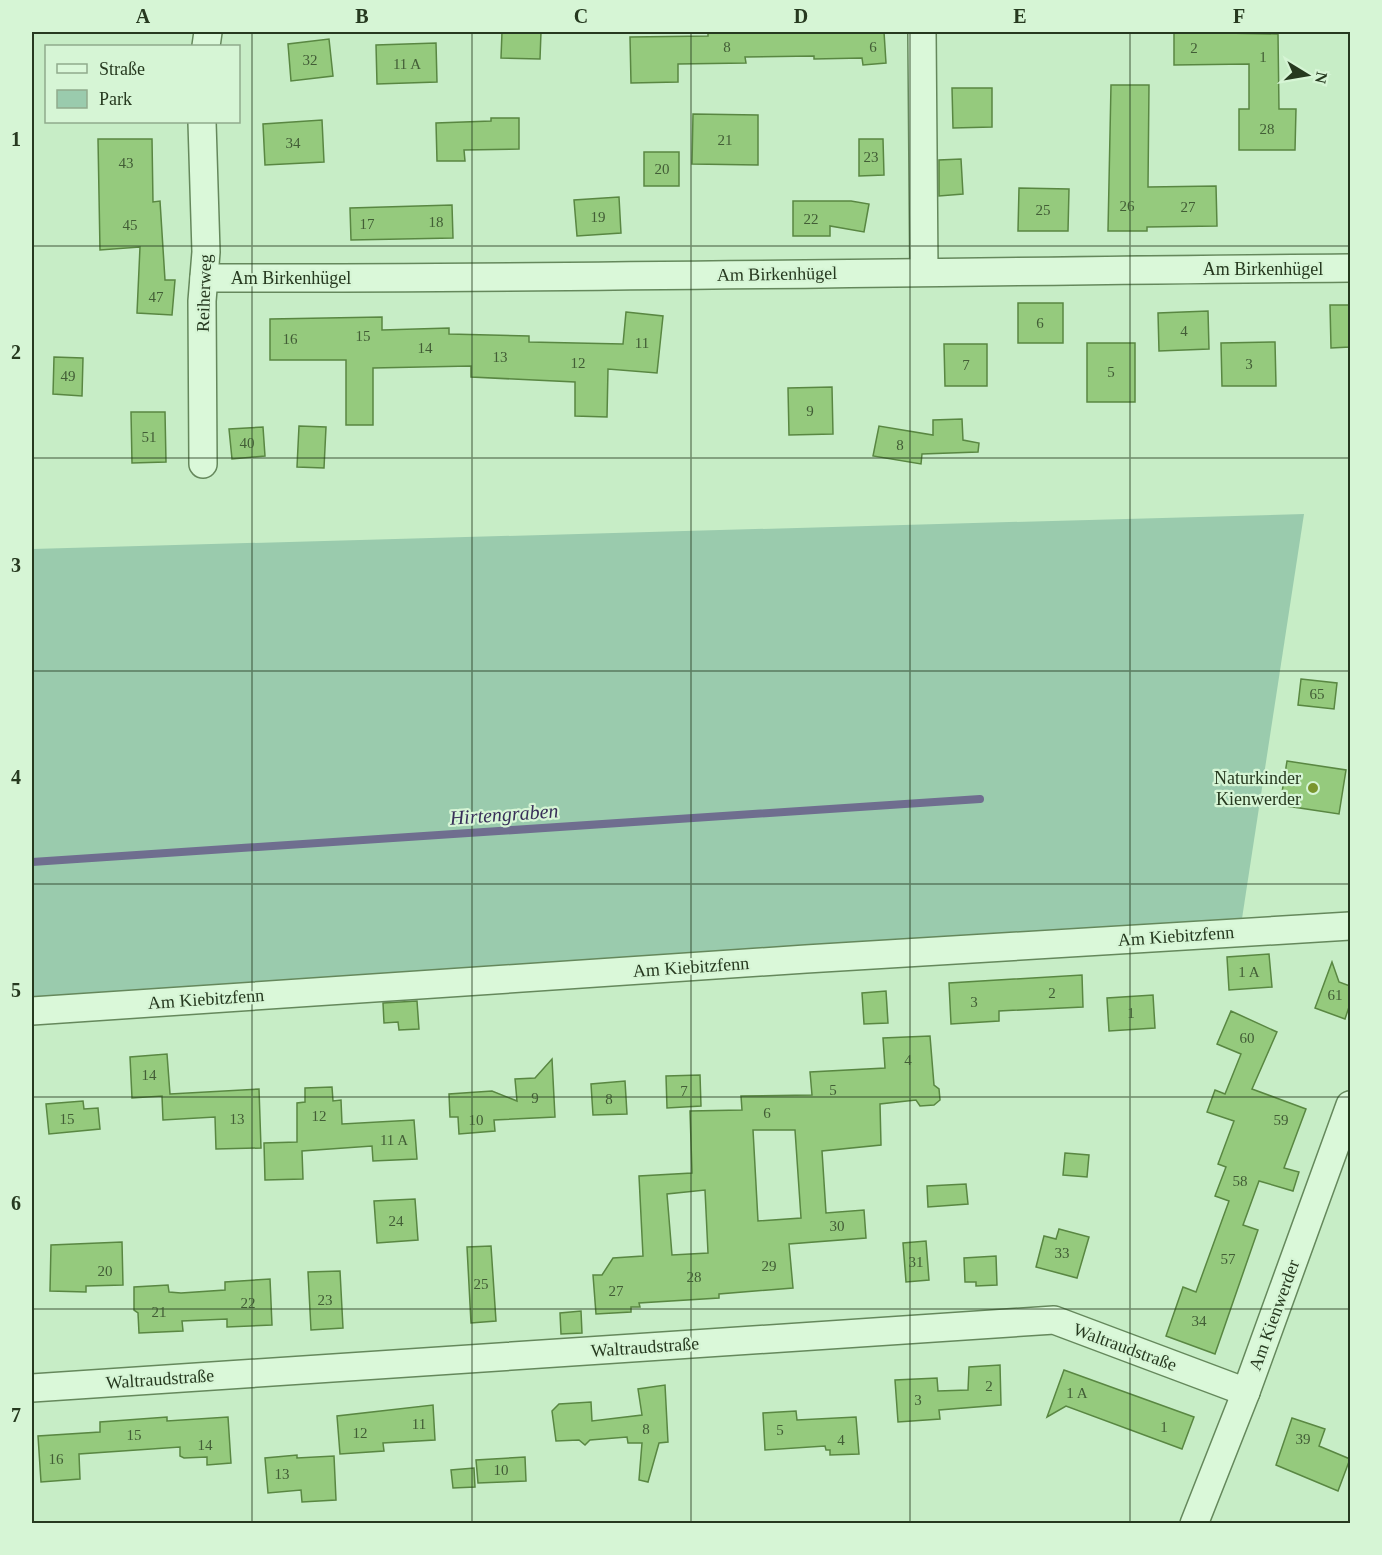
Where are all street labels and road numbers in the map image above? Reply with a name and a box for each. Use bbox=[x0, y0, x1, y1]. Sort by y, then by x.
street label: Reiherweg bbox=[193, 254, 215, 332]
street label: Am Birkenhügel bbox=[1203, 259, 1323, 279]
street label: Am Birkenhügel bbox=[717, 263, 837, 285]
street label: Am Birkenhügel bbox=[231, 268, 351, 288]
street label: Am Kiebitzfenn bbox=[1117, 922, 1235, 950]
street label: Am Kiebitzfenn bbox=[632, 953, 750, 981]
street label: Am Kiebitzfenn bbox=[147, 985, 265, 1013]
street label: Am Kienwerder bbox=[1245, 1257, 1303, 1373]
street label: Waltraudstraße bbox=[1071, 1319, 1179, 1375]
street label: Waltraudstraße bbox=[590, 1333, 700, 1361]
street label: Waltraudstraße bbox=[105, 1365, 215, 1393]

